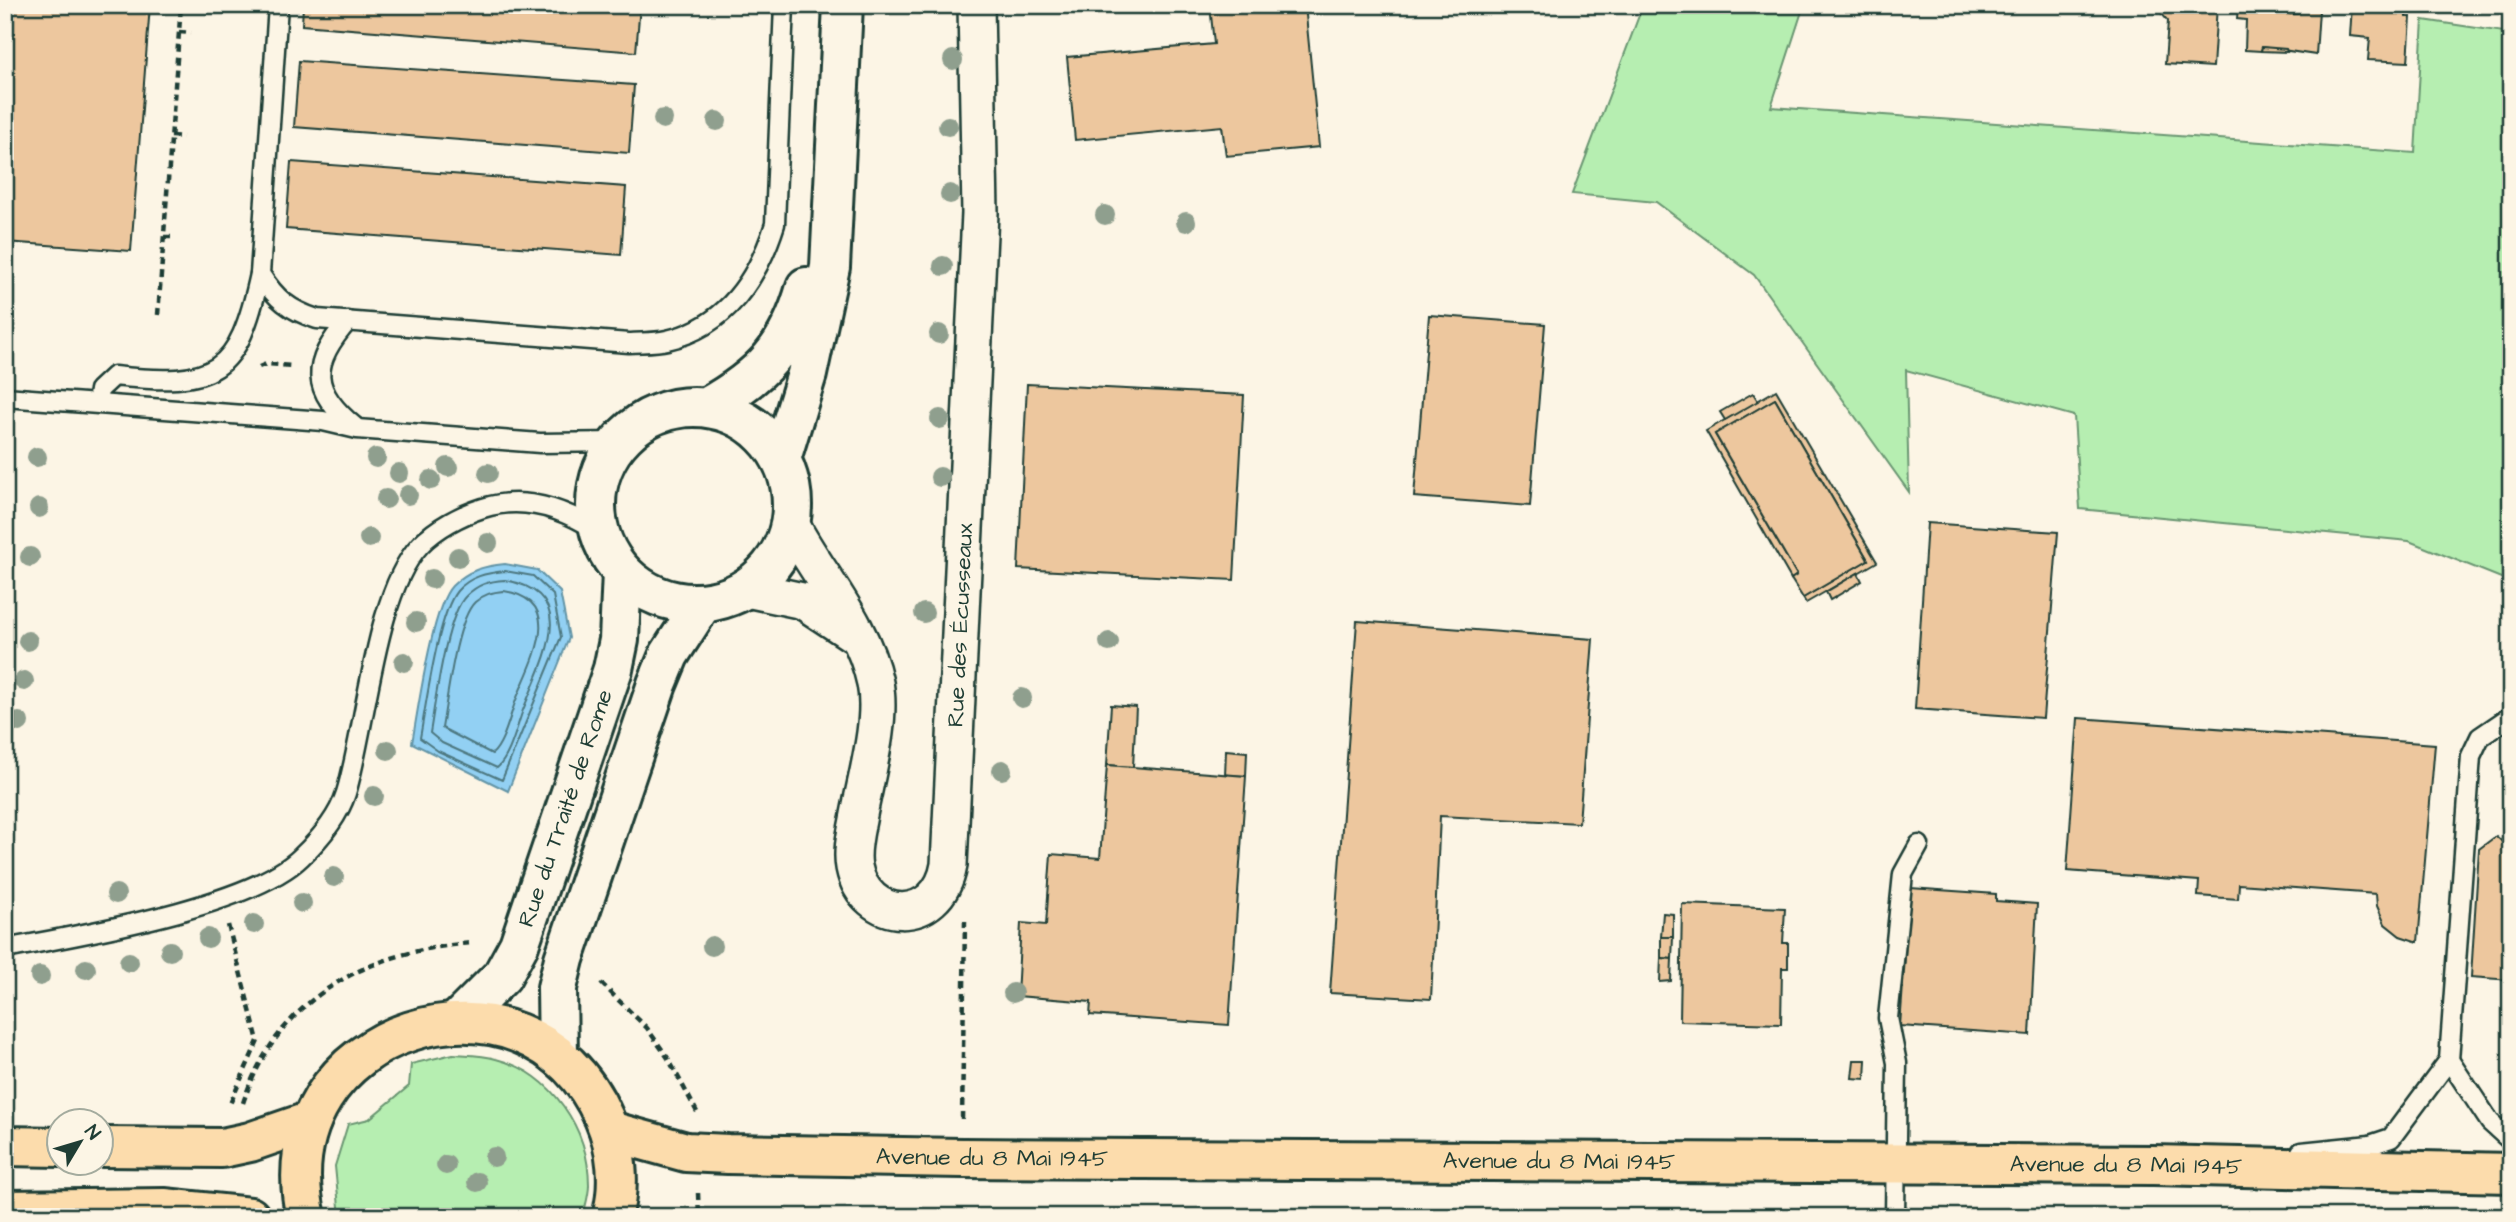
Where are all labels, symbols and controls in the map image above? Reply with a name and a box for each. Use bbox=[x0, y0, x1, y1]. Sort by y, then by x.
street label: Rue des Écusseaux bbox=[940, 522, 981, 728]
street label: Rue du Traité de Rome bbox=[510, 685, 621, 931]
north arrow bbox=[46, 1106, 116, 1176]
text: N bbox=[78, 1119, 107, 1146]
street label: Avenue du 8 Mai 1945 bbox=[876, 1141, 1108, 1175]
street label: Avenue du 8 Mai 1945 bbox=[1443, 1145, 1675, 1178]
street label: Avenue du 8 Mai 1945 bbox=[2010, 1148, 2243, 1183]

